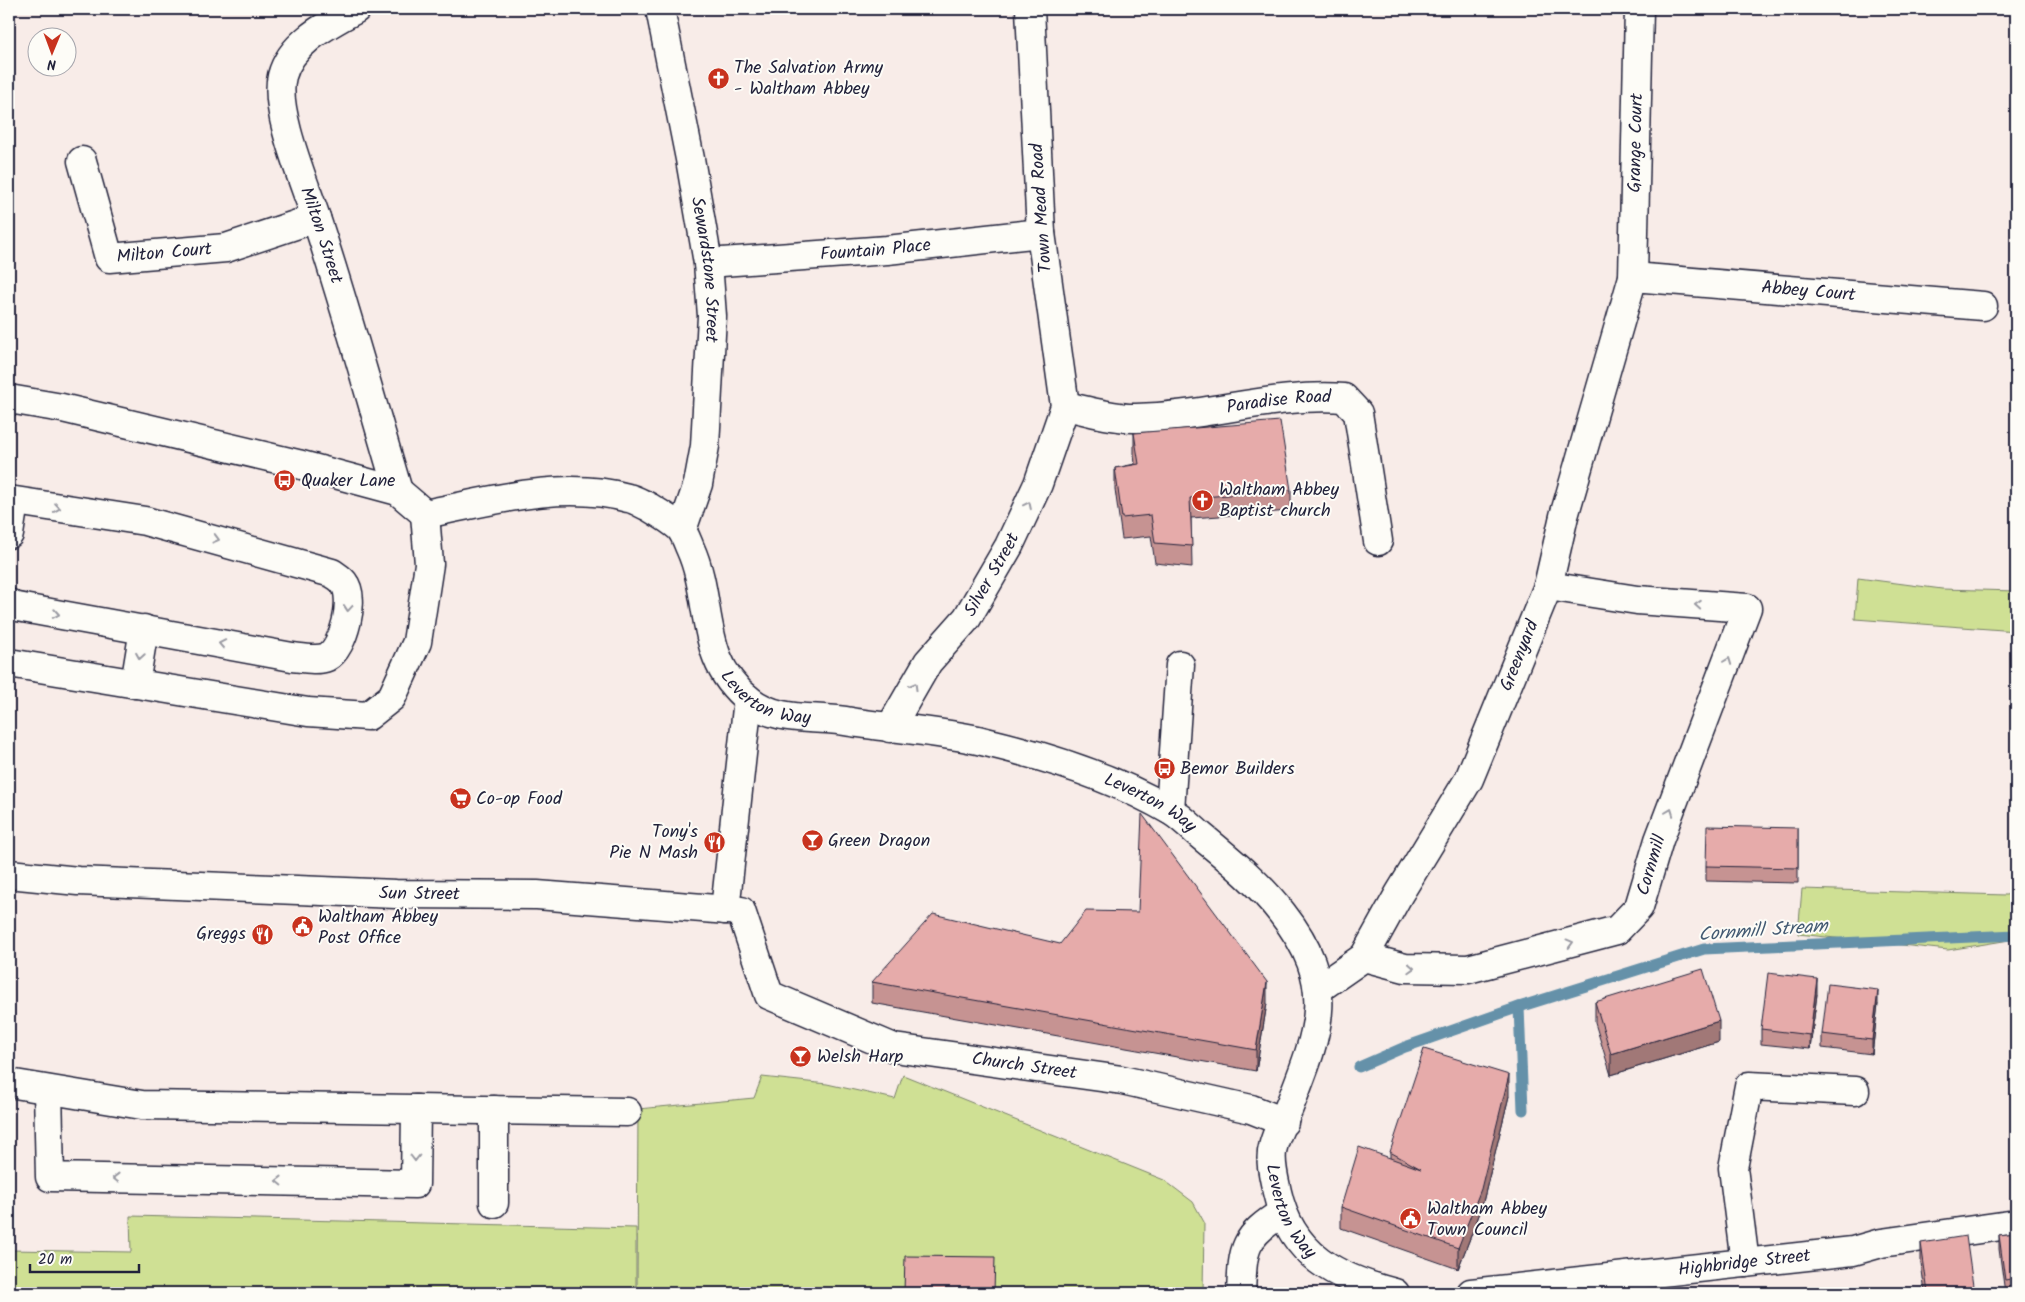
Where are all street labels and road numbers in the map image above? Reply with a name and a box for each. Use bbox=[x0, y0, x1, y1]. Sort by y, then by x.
street label: Grange Court bbox=[1620, 92, 1652, 193]
street label: Town Mead Road bbox=[1023, 141, 1061, 274]
street label: Milton Street bbox=[292, 183, 351, 288]
street label: Sewardstone Street bbox=[682, 195, 727, 344]
street label: Fountain Place bbox=[819, 231, 932, 269]
street label: Milton Court bbox=[115, 235, 214, 272]
street label: Abbey Court bbox=[1760, 273, 1858, 310]
street label: Paradise Road bbox=[1224, 383, 1332, 422]
street label: Silver Street bbox=[956, 527, 1028, 622]
street label: Greenyard bbox=[1492, 615, 1547, 696]
street label: Leverton Way bbox=[712, 665, 812, 733]
street label: Leverton Way bbox=[1099, 765, 1204, 840]
street label: Cornmill bbox=[1629, 830, 1674, 899]
street label: Sun Street bbox=[378, 879, 461, 909]
street label: Church Street bbox=[970, 1045, 1080, 1088]
street label: Leverton Way bbox=[1257, 1162, 1323, 1267]
street label: Highbridge Street bbox=[1677, 1241, 1813, 1285]

